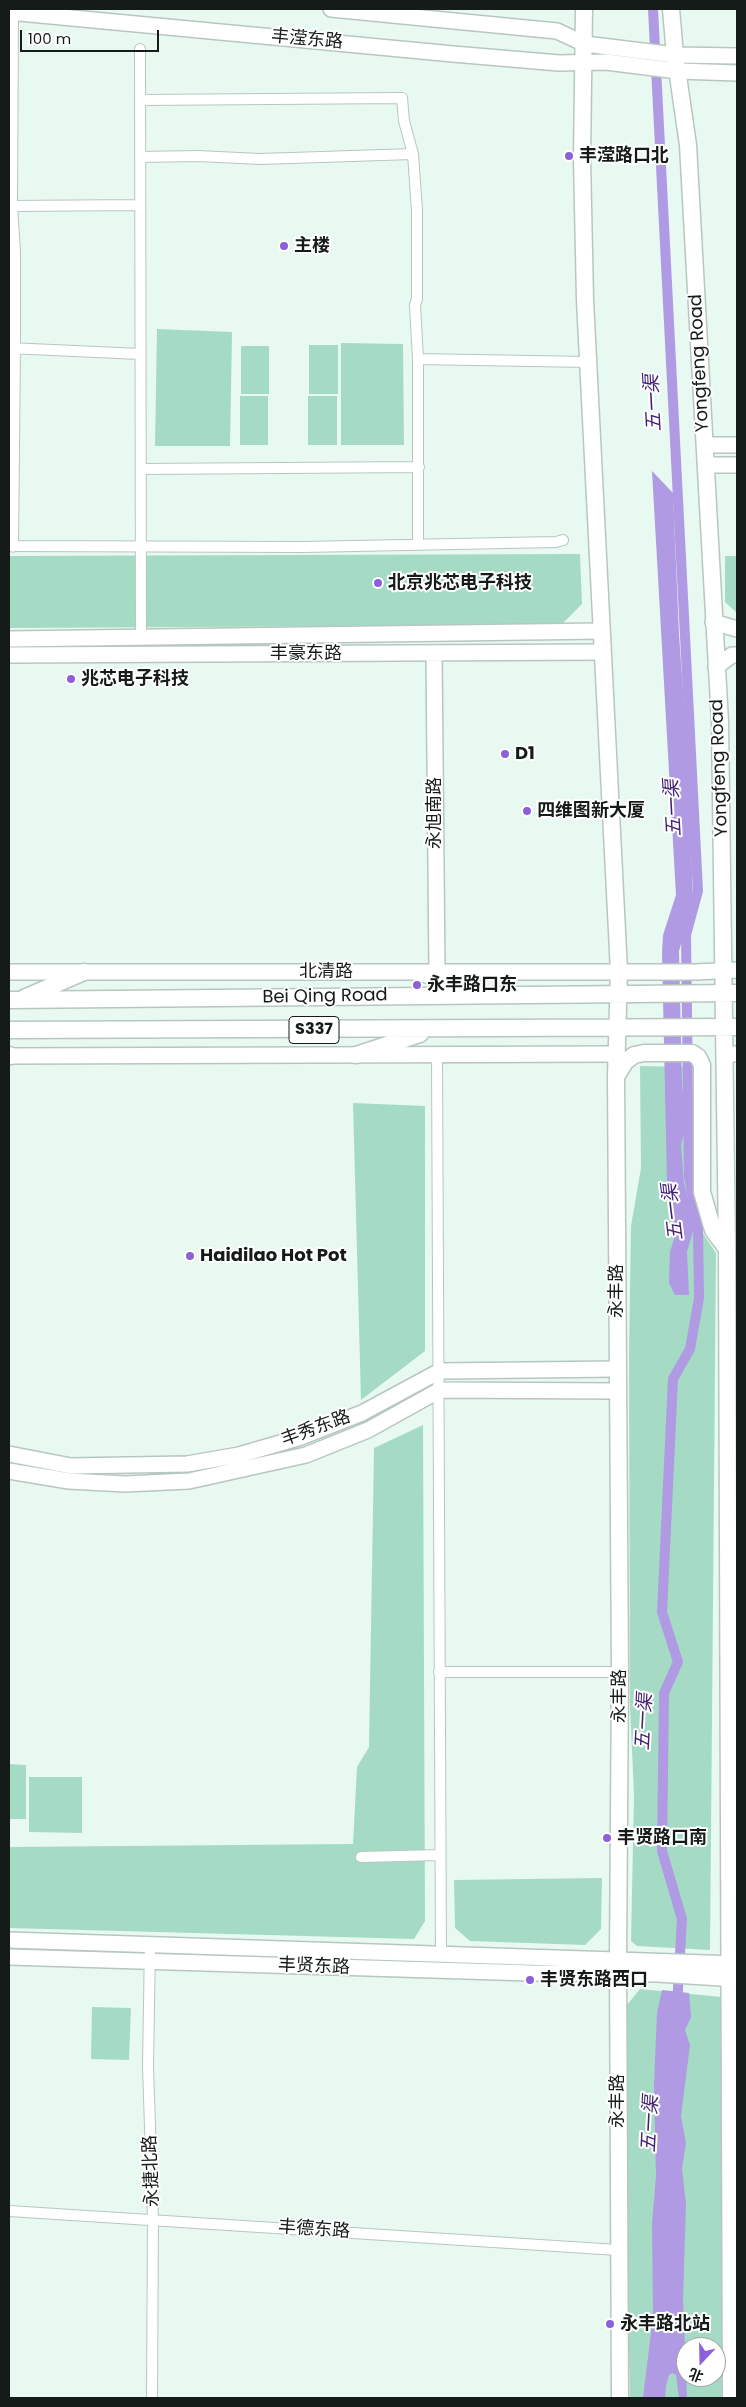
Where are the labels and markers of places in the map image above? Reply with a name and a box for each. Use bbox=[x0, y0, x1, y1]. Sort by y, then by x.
place label: 丰滢路口北 bbox=[579, 145, 669, 167]
marker: 丰滢路口北 bbox=[563, 150, 575, 162]
place label: 主楼 bbox=[294, 235, 330, 257]
marker: 主楼 bbox=[278, 240, 290, 252]
place label: 北京兆芯电子科技 bbox=[388, 572, 532, 594]
marker: 北京兆芯电子科技 bbox=[372, 577, 384, 589]
place label: 兆芯电子科技 bbox=[81, 668, 189, 690]
marker: 兆芯电子科技 bbox=[65, 673, 77, 685]
place label: D1 bbox=[515, 743, 535, 765]
marker: D1 bbox=[499, 748, 511, 760]
place label: 四维图新大厦 bbox=[537, 800, 645, 822]
marker: 四维图新大厦 bbox=[521, 805, 533, 817]
place label: 永丰路口东 bbox=[427, 974, 517, 996]
marker: 永丰路口东 bbox=[411, 979, 423, 991]
place label: Haidilao Hot Pot bbox=[200, 1245, 347, 1267]
marker: Haidilao Hot Pot bbox=[184, 1250, 196, 1262]
place label: 丰贤路口南 bbox=[617, 1827, 707, 1849]
marker: 丰贤路口南 bbox=[601, 1832, 613, 1844]
place label: 丰贤东路西口 bbox=[540, 1969, 648, 1991]
marker: 丰贤东路西口 bbox=[524, 1974, 536, 1986]
place label: 永丰路北站 bbox=[620, 2313, 710, 2335]
marker: 永丰路北站 bbox=[604, 2318, 616, 2330]

